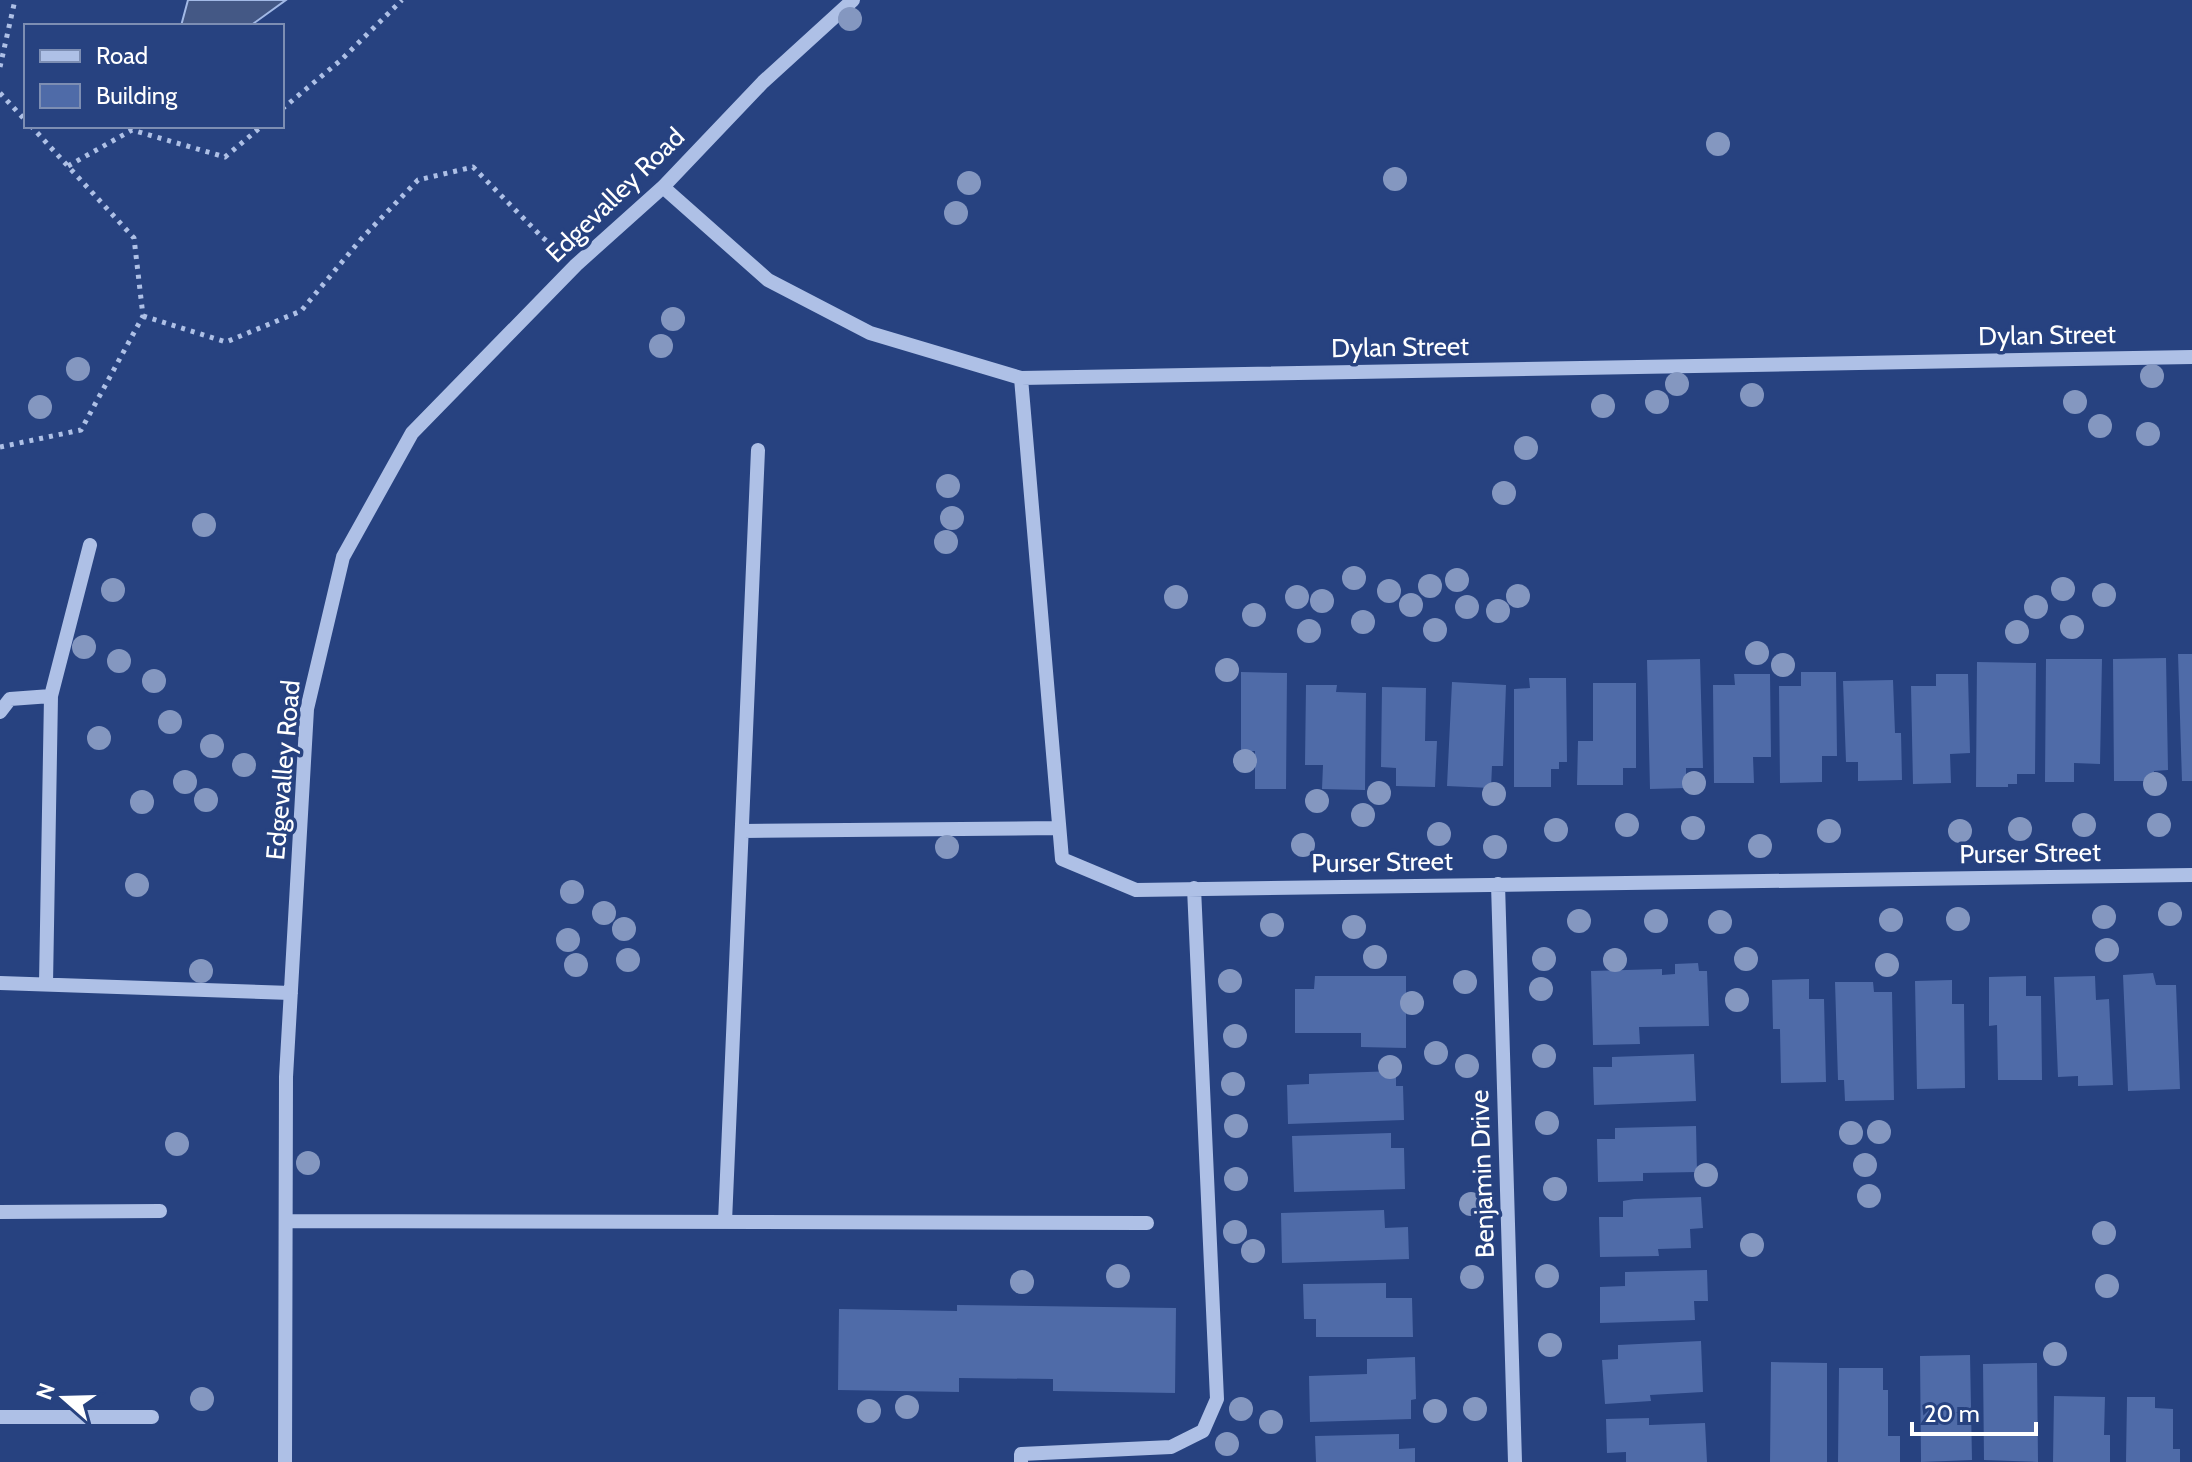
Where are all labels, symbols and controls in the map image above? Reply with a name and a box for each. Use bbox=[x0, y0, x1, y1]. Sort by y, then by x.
legend bbox=[24, 24, 284, 128]
text: Road bbox=[96, 41, 148, 70]
text: Building bbox=[96, 81, 178, 110]
street label: Edgevalley Road bbox=[539, 121, 691, 269]
street label: Dylan Street bbox=[1978, 318, 2116, 352]
street label: Dylan Street bbox=[1331, 330, 1469, 364]
street label: Edgevalley Road bbox=[259, 679, 307, 861]
street label: Purser Street bbox=[1959, 836, 2101, 870]
street label: Purser Street bbox=[1311, 845, 1453, 879]
street label: Benjamin Drive bbox=[1463, 1089, 1501, 1259]
north arrow bbox=[24, 1358, 104, 1438]
text: N bbox=[30, 1379, 61, 1403]
scale bar bbox=[1912, 1386, 2036, 1436]
text: 20 m bbox=[1924, 1399, 1980, 1428]

